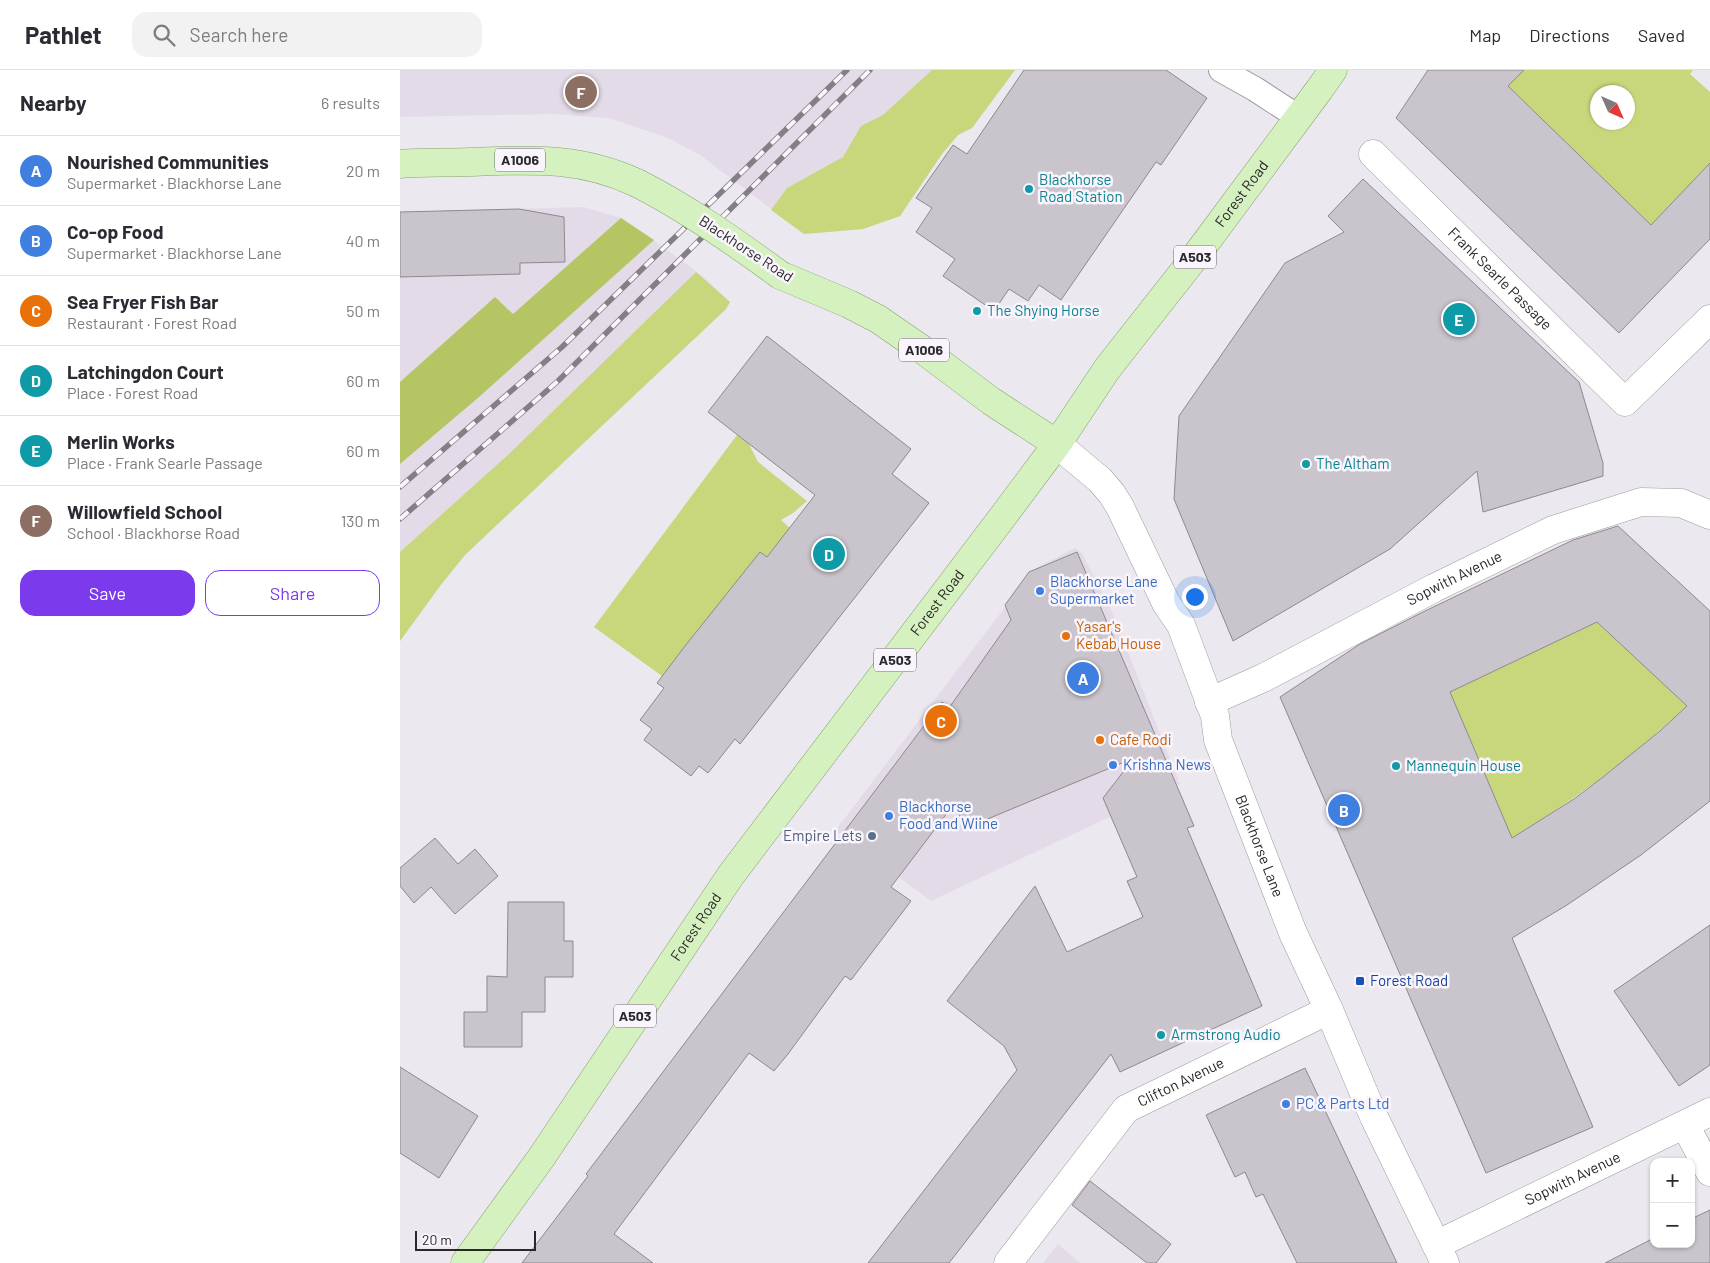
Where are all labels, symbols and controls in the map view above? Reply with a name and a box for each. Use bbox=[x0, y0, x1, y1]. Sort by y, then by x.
search box bbox=[132, 12, 482, 57]
text: Pathlet bbox=[25, 20, 102, 49]
icon: search bbox=[150, 21, 178, 49]
text: Search here bbox=[190, 23, 288, 46]
text: Map bbox=[1469, 24, 1501, 46]
text: Directions bbox=[1529, 24, 1610, 46]
text: Saved bbox=[1638, 24, 1685, 46]
pin: F bbox=[565, 73, 597, 111]
north arrow bbox=[1590, 85, 1635, 130]
text: Nearby bbox=[20, 90, 86, 115]
text: 6 results bbox=[321, 93, 380, 112]
road number: A1006 bbox=[495, 148, 545, 172]
text: Nourished Communities bbox=[67, 150, 269, 173]
street label: Forest Road bbox=[1210, 157, 1272, 230]
text: A bbox=[31, 161, 41, 180]
text: 20 m bbox=[346, 161, 380, 180]
place label: Blackhorse Road Station bbox=[1039, 170, 1123, 205]
text: Supermarket · Blackhorse Lane bbox=[67, 173, 282, 192]
marker: Blackhorse Road Station bbox=[1023, 183, 1035, 195]
street label: Blackhorse Road bbox=[696, 211, 797, 285]
text: Co-op Food bbox=[67, 220, 164, 243]
street label: Frank Searle Passage bbox=[1445, 223, 1556, 333]
text: B bbox=[31, 231, 41, 250]
text: 40 m bbox=[346, 231, 380, 250]
text: Supermarket · Blackhorse Lane bbox=[67, 243, 282, 262]
road number: A503 bbox=[1174, 246, 1216, 268]
text: Sea Fryer Fish Bar bbox=[67, 290, 219, 313]
pin: E bbox=[1443, 300, 1475, 338]
text: C bbox=[31, 301, 41, 320]
text: 50 m bbox=[346, 301, 380, 320]
place label: The Shying Horse bbox=[987, 301, 1100, 319]
marker: The Shying Horse bbox=[971, 305, 983, 317]
text: Restaurant · Forest Road bbox=[67, 313, 237, 332]
road number: A1006 bbox=[899, 338, 949, 362]
text: Latchingdon Court bbox=[67, 360, 224, 383]
text: D bbox=[31, 371, 41, 390]
text: 60 m bbox=[346, 371, 380, 390]
text: Place · Forest Road bbox=[67, 383, 198, 402]
text: Merlin Works bbox=[67, 430, 175, 453]
text: E bbox=[31, 441, 41, 460]
text: 60 m bbox=[346, 441, 380, 460]
text: Place · Frank Searle Passage bbox=[67, 453, 263, 472]
place label: The Altham bbox=[1316, 454, 1390, 472]
marker: The Altham bbox=[1300, 458, 1312, 470]
text: Willowfield School bbox=[67, 500, 222, 523]
text: F bbox=[32, 511, 40, 530]
text: 130 m bbox=[341, 511, 380, 530]
text: School · Blackhorse Road bbox=[67, 523, 240, 542]
pin: D bbox=[813, 535, 845, 573]
street label: Sopwith Avenue bbox=[1403, 546, 1505, 609]
street label: Forest Road bbox=[906, 566, 967, 639]
button: Save bbox=[20, 570, 195, 616]
button: Share bbox=[205, 570, 380, 616]
place label: Blackhorse Lane Supermarket bbox=[1050, 572, 1158, 607]
your location bbox=[1182, 584, 1208, 610]
marker: Blackhorse Lane Supermarket bbox=[1034, 585, 1046, 597]
place label: Yasar's Kebab House bbox=[1076, 617, 1161, 652]
marker: Yasar's Kebab House bbox=[1060, 630, 1072, 642]
road number: A503 bbox=[874, 648, 916, 672]
pin: A bbox=[1067, 659, 1099, 697]
pin: C bbox=[925, 702, 957, 740]
place label: Cafe Rodi bbox=[1110, 730, 1172, 748]
marker: Cafe Rodi bbox=[1094, 734, 1106, 746]
place label: Krishna News bbox=[1123, 755, 1211, 773]
place label: Mannequin House bbox=[1406, 756, 1521, 774]
marker: Krishna News bbox=[1107, 759, 1119, 771]
marker: Mannequin House bbox=[1390, 760, 1402, 772]
pin: B bbox=[1328, 791, 1360, 829]
street label: Blackhorse Lane bbox=[1232, 792, 1288, 899]
place label: Blackhorse Food and Wiine bbox=[899, 797, 998, 832]
marker: Blackhorse Food and Wiine bbox=[883, 810, 895, 822]
place label: Empire Lets bbox=[783, 826, 862, 844]
marker: Empire Lets bbox=[866, 830, 878, 842]
street label: Forest Road bbox=[666, 889, 725, 964]
place label: Forest Road bbox=[1370, 971, 1448, 989]
marker: Forest Road bbox=[1354, 975, 1366, 987]
road number: A503 bbox=[614, 1004, 656, 1028]
place label: Armstrong Audio bbox=[1171, 1025, 1281, 1043]
marker: Armstrong Audio bbox=[1155, 1029, 1167, 1041]
street label: Clifton Avenue bbox=[1134, 1053, 1227, 1110]
place label: PC & Parts Ltd bbox=[1296, 1094, 1389, 1112]
marker: PC & Parts Ltd bbox=[1280, 1098, 1292, 1110]
street label: Sopwith Avenue bbox=[1522, 1147, 1623, 1209]
map controls bbox=[1650, 1158, 1695, 1248]
button: + bbox=[1650, 1158, 1695, 1203]
button: − bbox=[1650, 1203, 1695, 1248]
scale bar bbox=[415, 1228, 536, 1251]
text: 20 m bbox=[422, 1231, 452, 1248]

